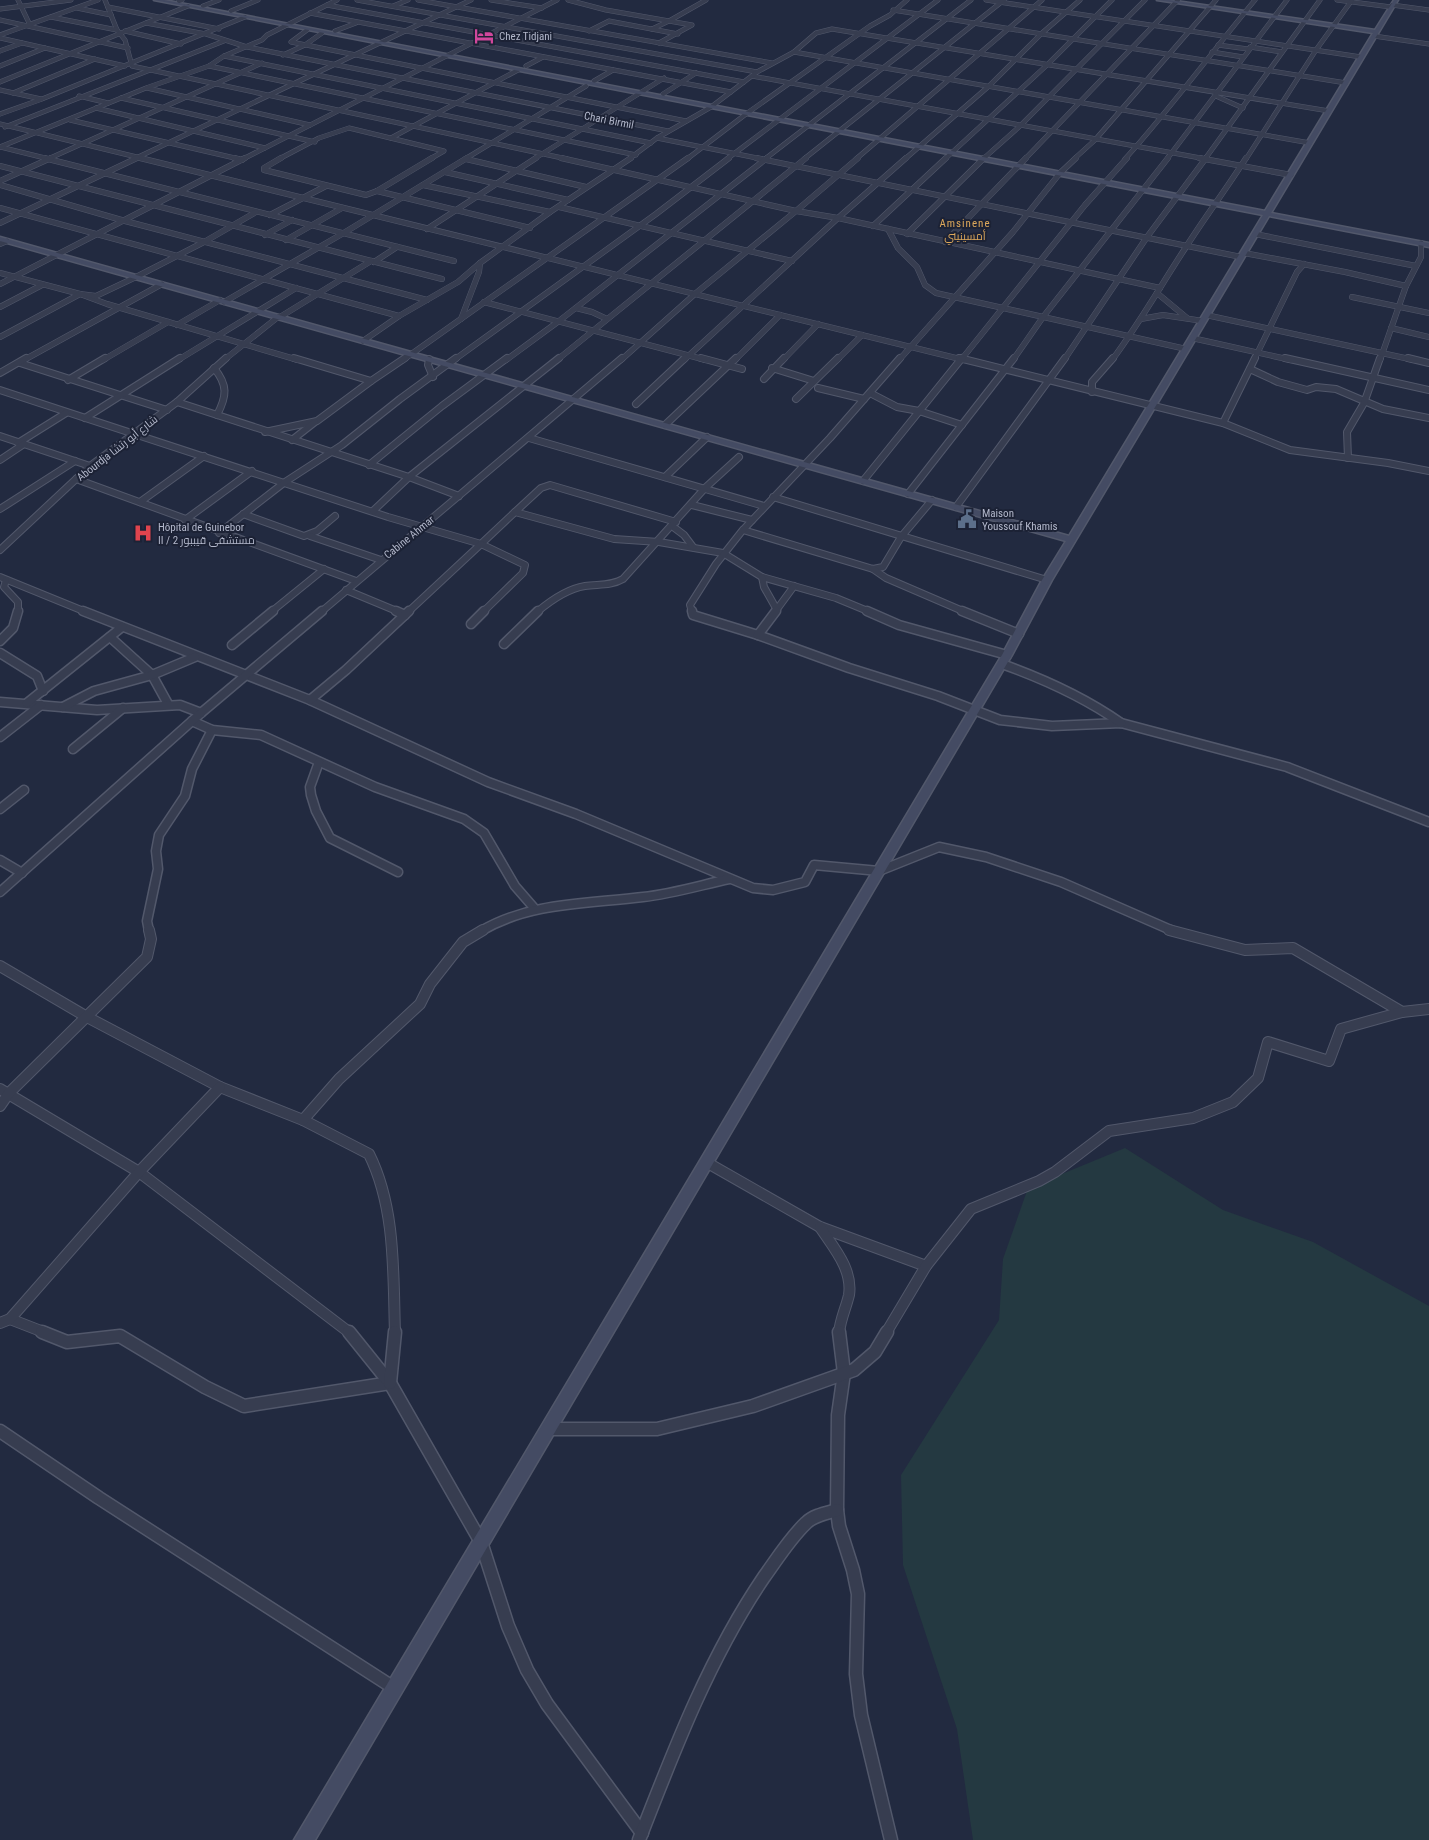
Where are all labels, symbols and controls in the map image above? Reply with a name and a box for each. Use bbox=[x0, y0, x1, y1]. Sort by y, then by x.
hotel icon: Chez Tidjani bbox=[473, 25, 495, 47]
place label: Chez Tidjani bbox=[499, 30, 552, 43]
street label: Chari Birmil bbox=[583, 109, 635, 132]
district label: Amsinene أمسينيني bbox=[939, 217, 991, 245]
street label: Abourdja شارع أبو رتشا bbox=[74, 412, 161, 485]
place label: Maison Youssouf Khamis bbox=[982, 507, 1058, 533]
public building icon: Maison Youssouf Khamis bbox=[956, 508, 978, 530]
street label: Cabine Ahmar bbox=[382, 513, 438, 562]
place label: Hôpital de Guinebor II / مستشفى قيببور 2 bbox=[158, 521, 255, 547]
hospital icon: Hôpital de Guinebor II / مستشفى قيببور 2 bbox=[132, 522, 154, 544]

